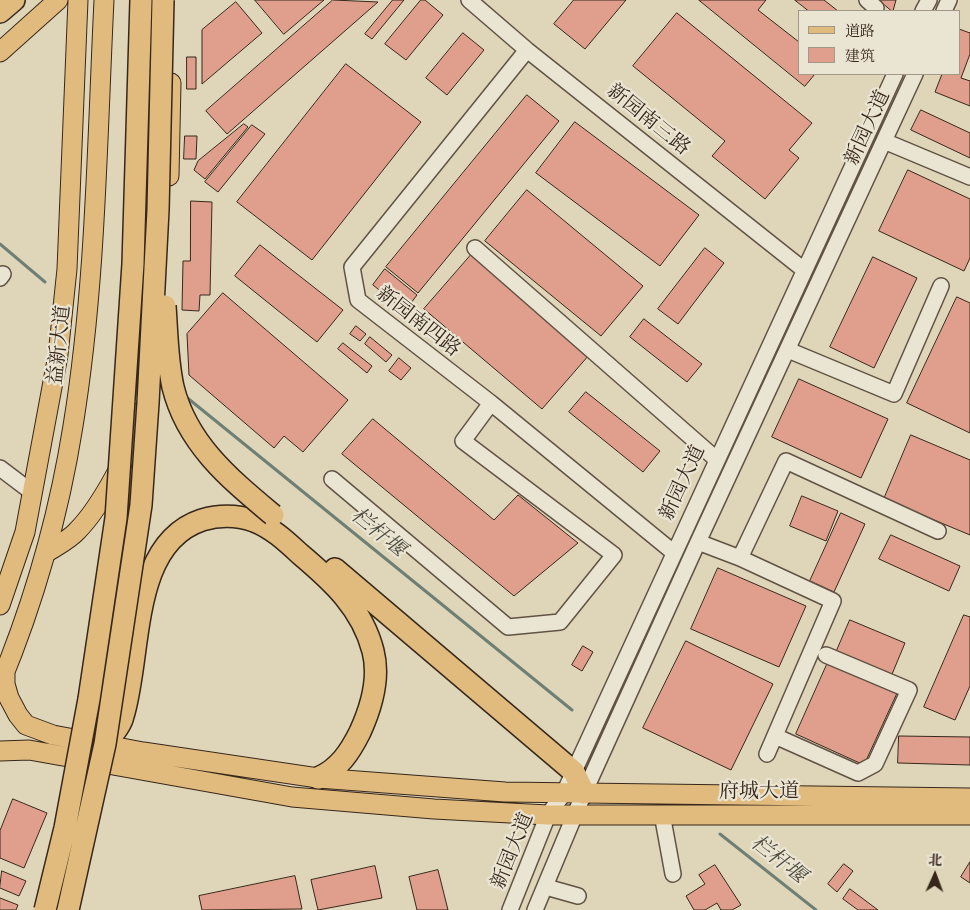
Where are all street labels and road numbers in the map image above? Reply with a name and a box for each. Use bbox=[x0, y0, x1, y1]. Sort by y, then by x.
street label: 新园南三路 bbox=[602, 79, 694, 161]
street label: 新园大道 bbox=[840, 87, 896, 169]
street label: 新园南四路 bbox=[371, 282, 465, 362]
street label: 益新大道 bbox=[44, 304, 76, 386]
street label: 新园大道 bbox=[655, 442, 711, 524]
street label: 府城大道 bbox=[719, 780, 799, 804]
street label: 新园大道 bbox=[487, 809, 539, 893]

